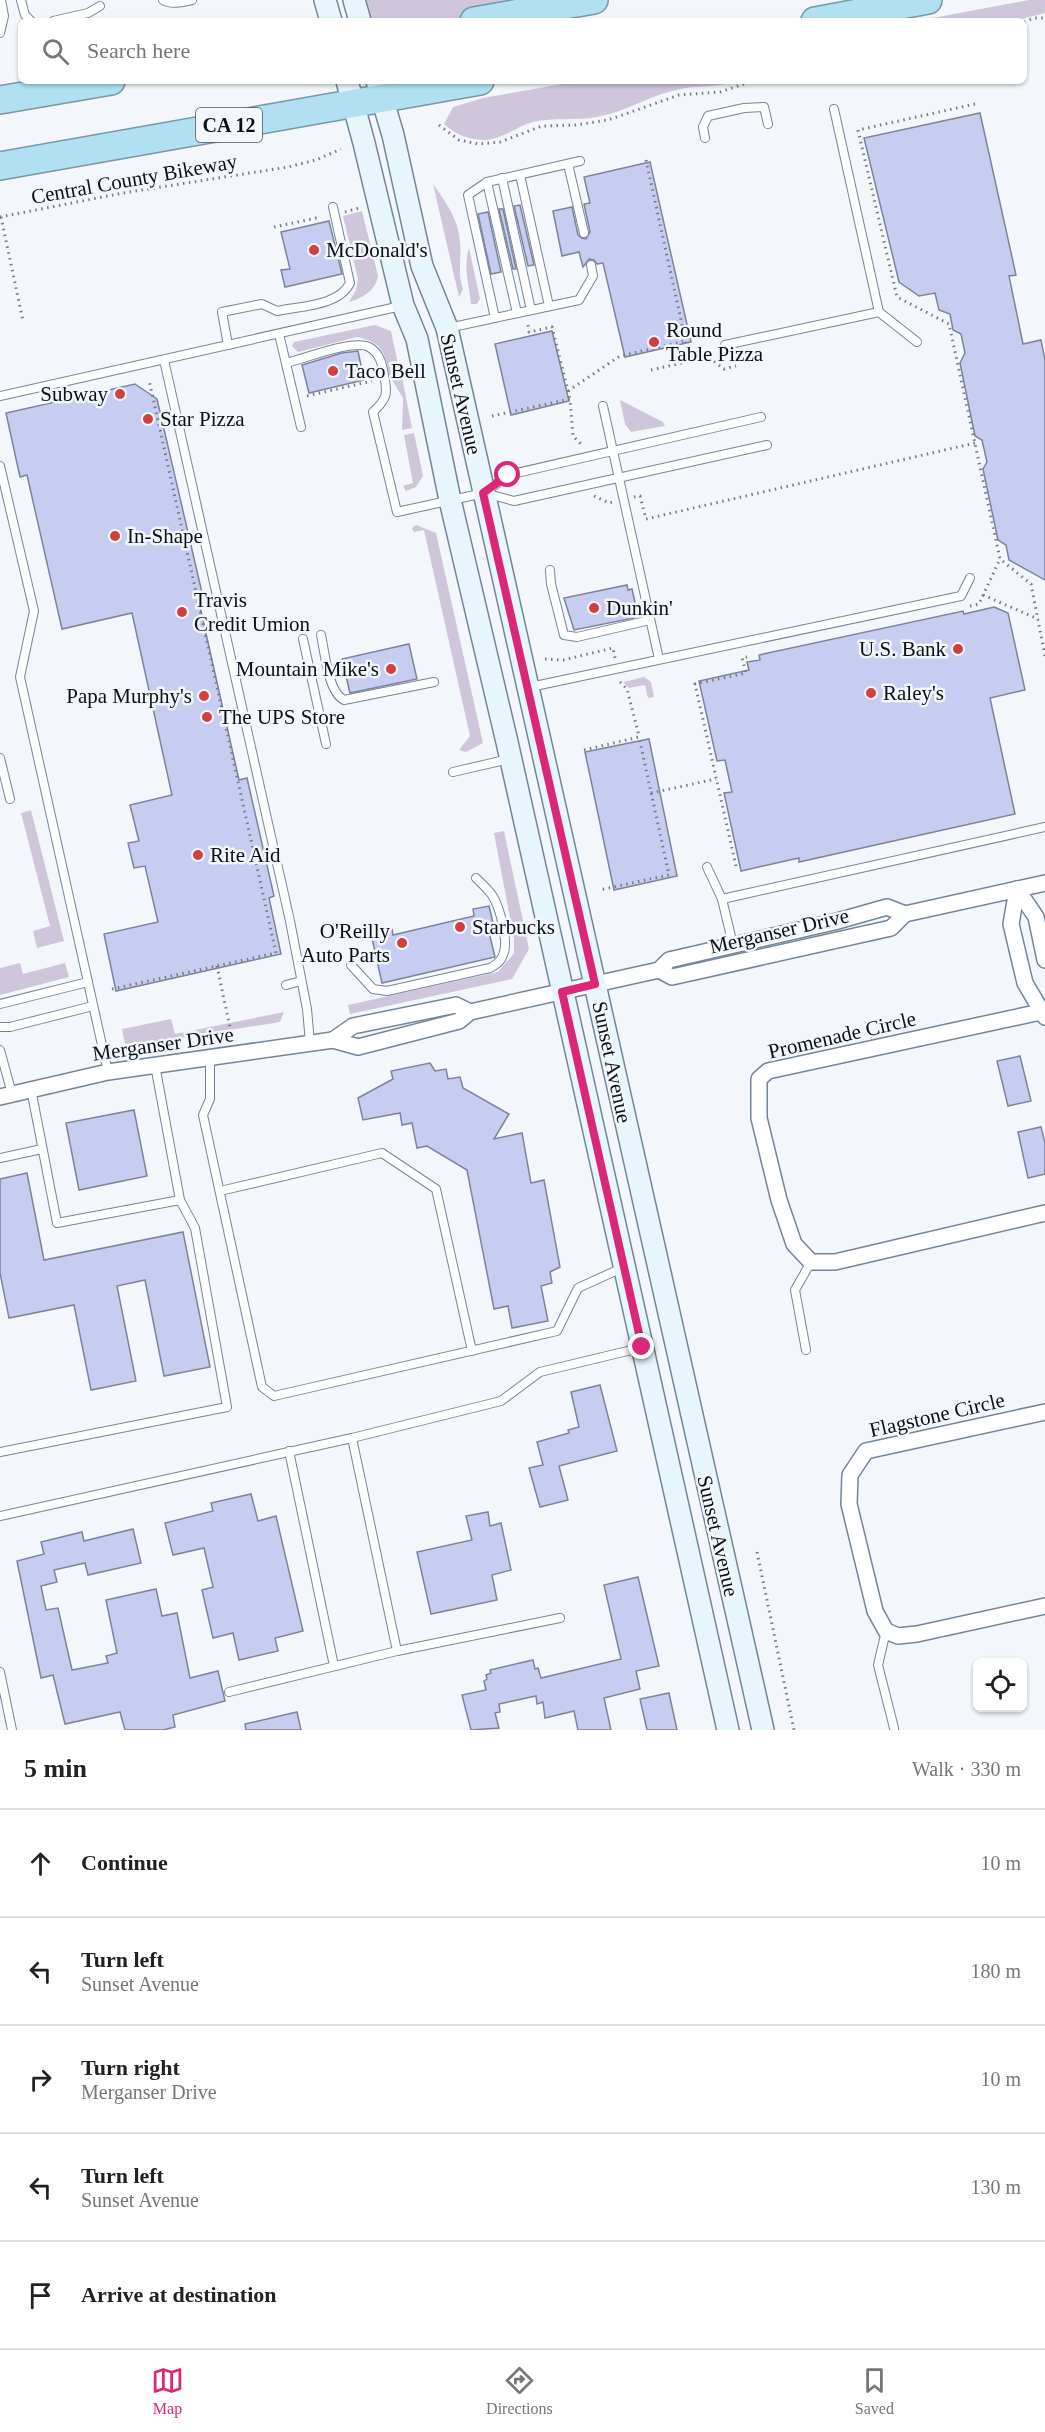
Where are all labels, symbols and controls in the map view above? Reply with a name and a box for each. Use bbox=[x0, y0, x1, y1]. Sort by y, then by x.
search box bbox=[18, 18, 1027, 84]
icon: search bbox=[39, 35, 72, 68]
text: Search here bbox=[87, 38, 190, 63]
road number: CA 12 bbox=[196, 108, 262, 142]
street label: Central County Bikeway bbox=[29, 149, 239, 209]
place label: McDonald's bbox=[326, 238, 428, 262]
marker: McDonald's bbox=[307, 243, 321, 257]
place label: Round Table Pizza bbox=[666, 318, 764, 366]
street label: Sunset Avenue bbox=[435, 331, 487, 457]
marker: Round Table Pizza bbox=[647, 335, 661, 349]
place label: Taco Bell bbox=[345, 359, 426, 383]
marker: Taco Bell bbox=[326, 364, 340, 378]
place label: Subway bbox=[40, 382, 108, 406]
marker: Subway bbox=[113, 387, 127, 401]
place label: Star Pizza bbox=[160, 407, 245, 431]
marker: Star Pizza bbox=[141, 412, 155, 426]
route start bbox=[494, 461, 520, 487]
place label: In-Shape bbox=[127, 524, 203, 548]
marker: In-Shape bbox=[108, 529, 122, 543]
place label: Travis Credit Umion bbox=[194, 588, 311, 636]
place label: Dunkin' bbox=[606, 596, 673, 620]
marker: Dunkin' bbox=[587, 601, 601, 615]
marker: Travis Credit Umion bbox=[175, 605, 189, 619]
place label: U.S. Bank bbox=[859, 637, 946, 661]
marker: U.S. Bank bbox=[951, 642, 965, 656]
place label: Mountain Mike's bbox=[236, 657, 379, 681]
marker: Mountain Mike's bbox=[384, 662, 398, 676]
place label: Raley's bbox=[883, 681, 944, 705]
place label: Papa Murphy's bbox=[66, 684, 192, 708]
marker: Raley's bbox=[864, 686, 878, 700]
marker: Papa Murphy's bbox=[197, 689, 211, 703]
place label: The UPS Store bbox=[219, 705, 345, 729]
marker: The UPS Store bbox=[200, 710, 214, 724]
place label: Rite Aid bbox=[210, 843, 281, 867]
marker: Rite Aid bbox=[191, 848, 205, 862]
street label: Merganser Drive bbox=[707, 903, 851, 959]
place label: Starbucks bbox=[472, 915, 555, 939]
place label: O'Reilly Auto Parts bbox=[301, 919, 390, 967]
marker: Starbucks bbox=[453, 920, 467, 934]
marker: O'Reilly Auto Parts bbox=[395, 936, 409, 950]
street label: Sunset Avenue bbox=[587, 999, 637, 1125]
street label: Promenade Circle bbox=[766, 1006, 918, 1064]
street label: Merganser Drive bbox=[91, 1022, 235, 1066]
route end bbox=[628, 1333, 654, 1359]
street label: Flagstone Circle bbox=[867, 1388, 1007, 1442]
street label: Sunset Avenue bbox=[692, 1473, 744, 1599]
map controls bbox=[973, 1658, 1027, 1712]
button: locate bbox=[973, 1658, 1027, 1712]
text: 5 min bbox=[24, 1754, 87, 1783]
text: Walk · 330 m bbox=[912, 1758, 1021, 1780]
icon: ahead bbox=[24, 1847, 57, 1880]
text: Continue bbox=[81, 1850, 168, 1875]
text: 10 m bbox=[980, 1852, 1021, 1874]
text: Turn left bbox=[81, 1947, 164, 1972]
icon: left bbox=[24, 1955, 57, 1988]
text: 180 m bbox=[970, 1960, 1021, 1982]
text: Sunset Avenue bbox=[81, 1973, 199, 1995]
text: Turn right bbox=[81, 2055, 180, 2080]
icon: right bbox=[24, 2063, 57, 2096]
text: 10 m bbox=[980, 2068, 1021, 2090]
text: Merganser Drive bbox=[81, 2081, 217, 2103]
text: Turn left bbox=[81, 2163, 164, 2188]
icon: left bbox=[24, 2171, 57, 2204]
text: 130 m bbox=[970, 2176, 1021, 2198]
text: Sunset Avenue bbox=[81, 2189, 199, 2211]
icon: arrive bbox=[24, 2279, 57, 2312]
text: Arrive at destination bbox=[81, 2282, 277, 2307]
tab: Map bbox=[151, 2364, 184, 2418]
tab: Directions bbox=[486, 2364, 553, 2418]
tab: Saved bbox=[855, 2364, 894, 2418]

